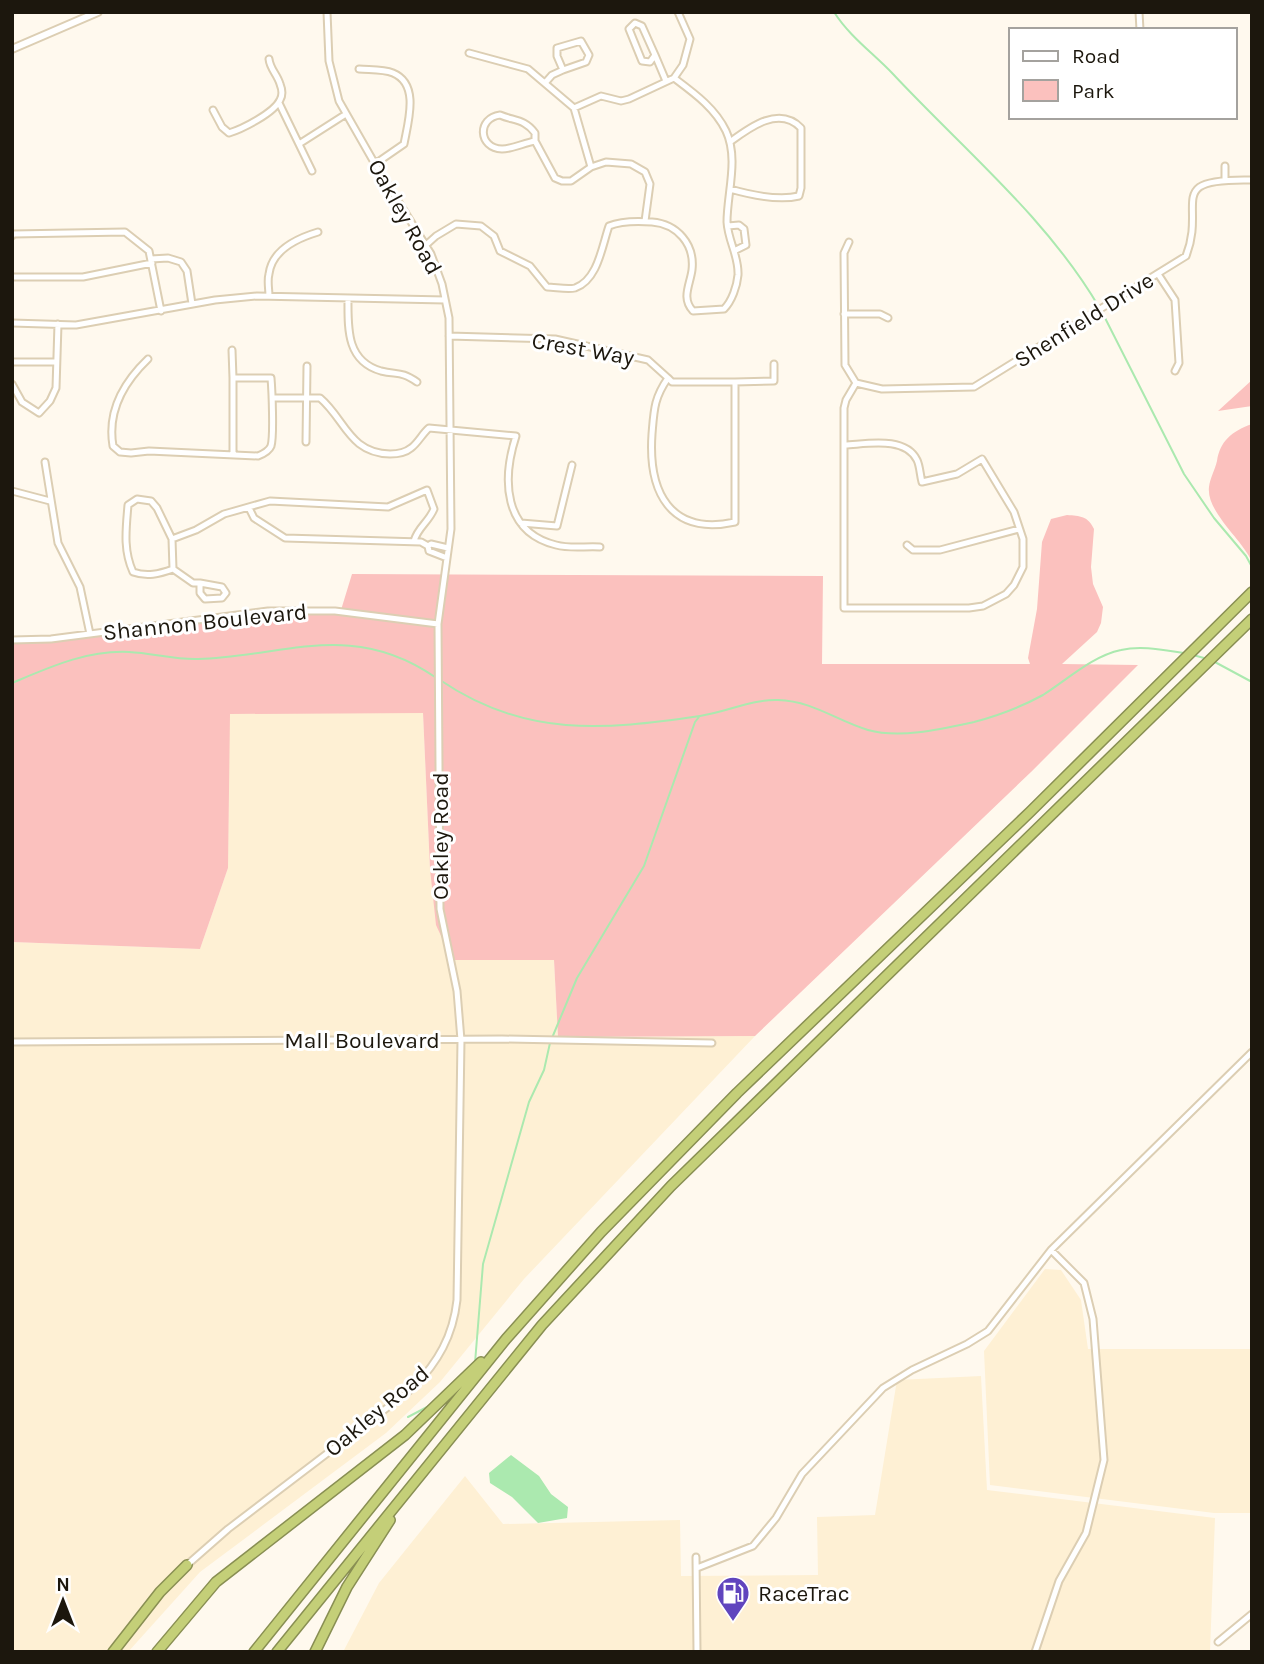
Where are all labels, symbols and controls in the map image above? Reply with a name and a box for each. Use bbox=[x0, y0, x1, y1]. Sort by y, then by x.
legend bbox=[1009, 28, 1236, 119]
text: Road bbox=[1072, 44, 1120, 68]
text: Park bbox=[1072, 79, 1115, 103]
street label: Oakley Road bbox=[362, 155, 448, 279]
street label: Shenfield Drive bbox=[1009, 266, 1159, 374]
street label: Crest Way bbox=[530, 327, 637, 371]
street label: Shannon Boulevard bbox=[101, 598, 309, 646]
street label: Oakley Road bbox=[427, 772, 454, 900]
street label: Mall Boulevard bbox=[284, 1027, 440, 1054]
street label: Oakley Road bbox=[319, 1360, 435, 1462]
north arrow bbox=[28, 1566, 98, 1636]
text: N bbox=[56, 1574, 70, 1596]
fuel station icon: RaceTrac bbox=[714, 1574, 752, 1623]
place label: RaceTrac bbox=[758, 1580, 850, 1607]

